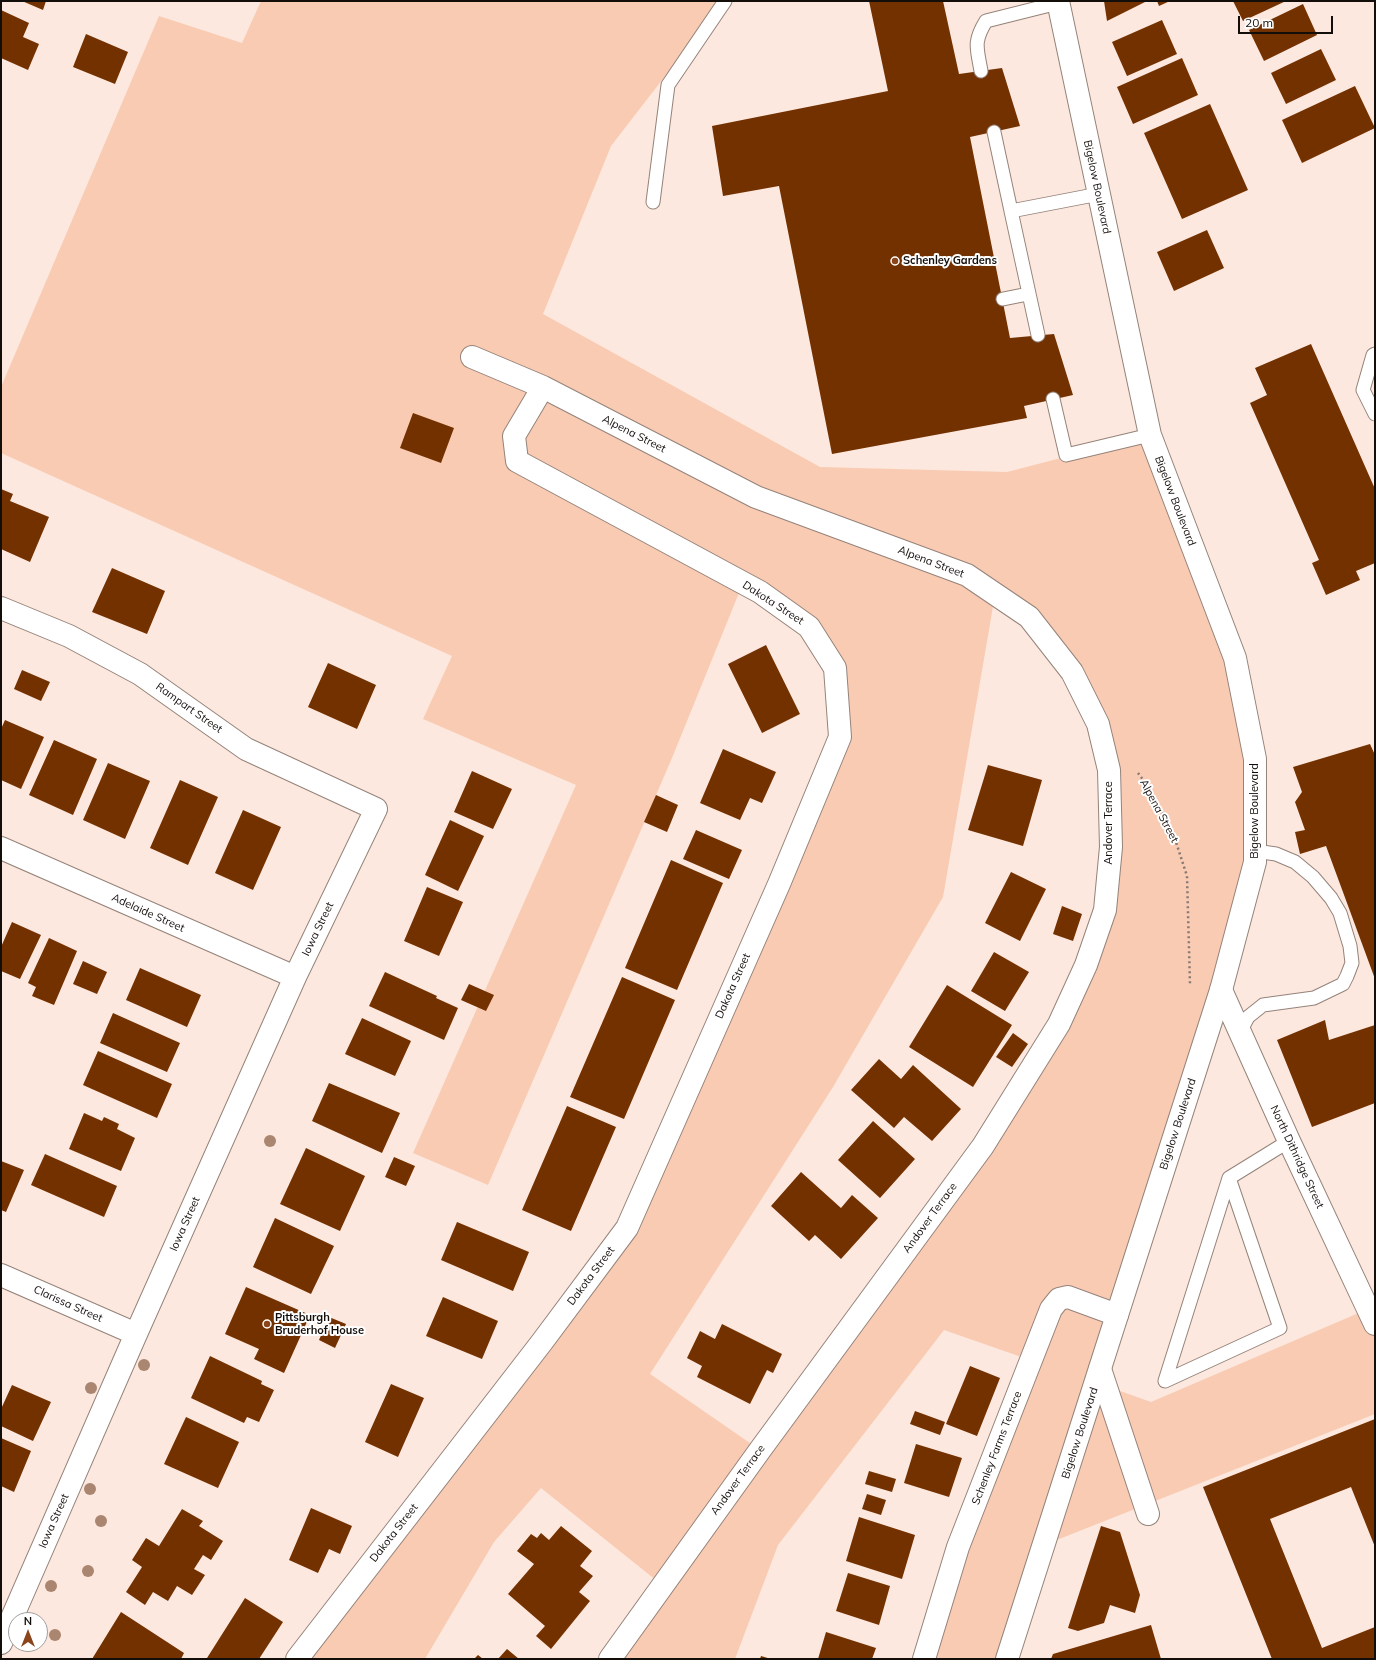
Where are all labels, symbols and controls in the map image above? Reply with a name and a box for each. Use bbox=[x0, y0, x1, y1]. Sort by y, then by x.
scale bar bbox=[1240, 8, 1335, 34]
text: 20 m bbox=[1245, 15, 1273, 30]
street label: Bigelow Boulevard bbox=[1081, 139, 1113, 235]
place label: Schenley Gardens bbox=[903, 254, 997, 268]
marker: Schenley Gardens bbox=[890, 256, 900, 266]
street label: Alpena Street bbox=[600, 412, 668, 456]
street label: Bigelow Boulevard bbox=[1152, 454, 1198, 548]
street label: Alpena Street bbox=[896, 543, 966, 581]
street label: Dakota Street bbox=[740, 578, 806, 628]
street label: Rampart Street bbox=[153, 680, 225, 736]
street label: Bigelow Boulevard bbox=[1248, 763, 1262, 859]
street label: Alpena Street bbox=[1137, 777, 1181, 845]
street label: Andover Terrace bbox=[1102, 781, 1116, 865]
street label: Adelaide Street bbox=[110, 891, 186, 935]
street label: Iowa Street bbox=[299, 900, 337, 958]
street label: Dakota Street bbox=[713, 951, 753, 1021]
street label: Bigelow Boulevard bbox=[1157, 1077, 1199, 1171]
street label: North Dithridge Street bbox=[1267, 1103, 1327, 1211]
street label: Andover Terrace bbox=[900, 1180, 960, 1256]
street label: Iowa Street bbox=[167, 1195, 203, 1253]
street label: Dakota Street bbox=[565, 1244, 617, 1308]
street label: Clarissa Street bbox=[31, 1283, 105, 1325]
place label: Pittsburgh Bruderhof House bbox=[275, 1311, 364, 1337]
marker: Pittsburgh Bruderhof House bbox=[262, 1319, 272, 1329]
street label: Bigelow Boulevard bbox=[1059, 1386, 1101, 1480]
street label: Schenley Farms Terrace bbox=[969, 1389, 1025, 1507]
street label: Andover Terrace bbox=[708, 1442, 768, 1518]
street label: Iowa Street bbox=[36, 1492, 72, 1550]
street label: Dakota Street bbox=[367, 1501, 421, 1565]
north arrow bbox=[8, 1612, 48, 1652]
text: N bbox=[24, 1614, 32, 1628]

